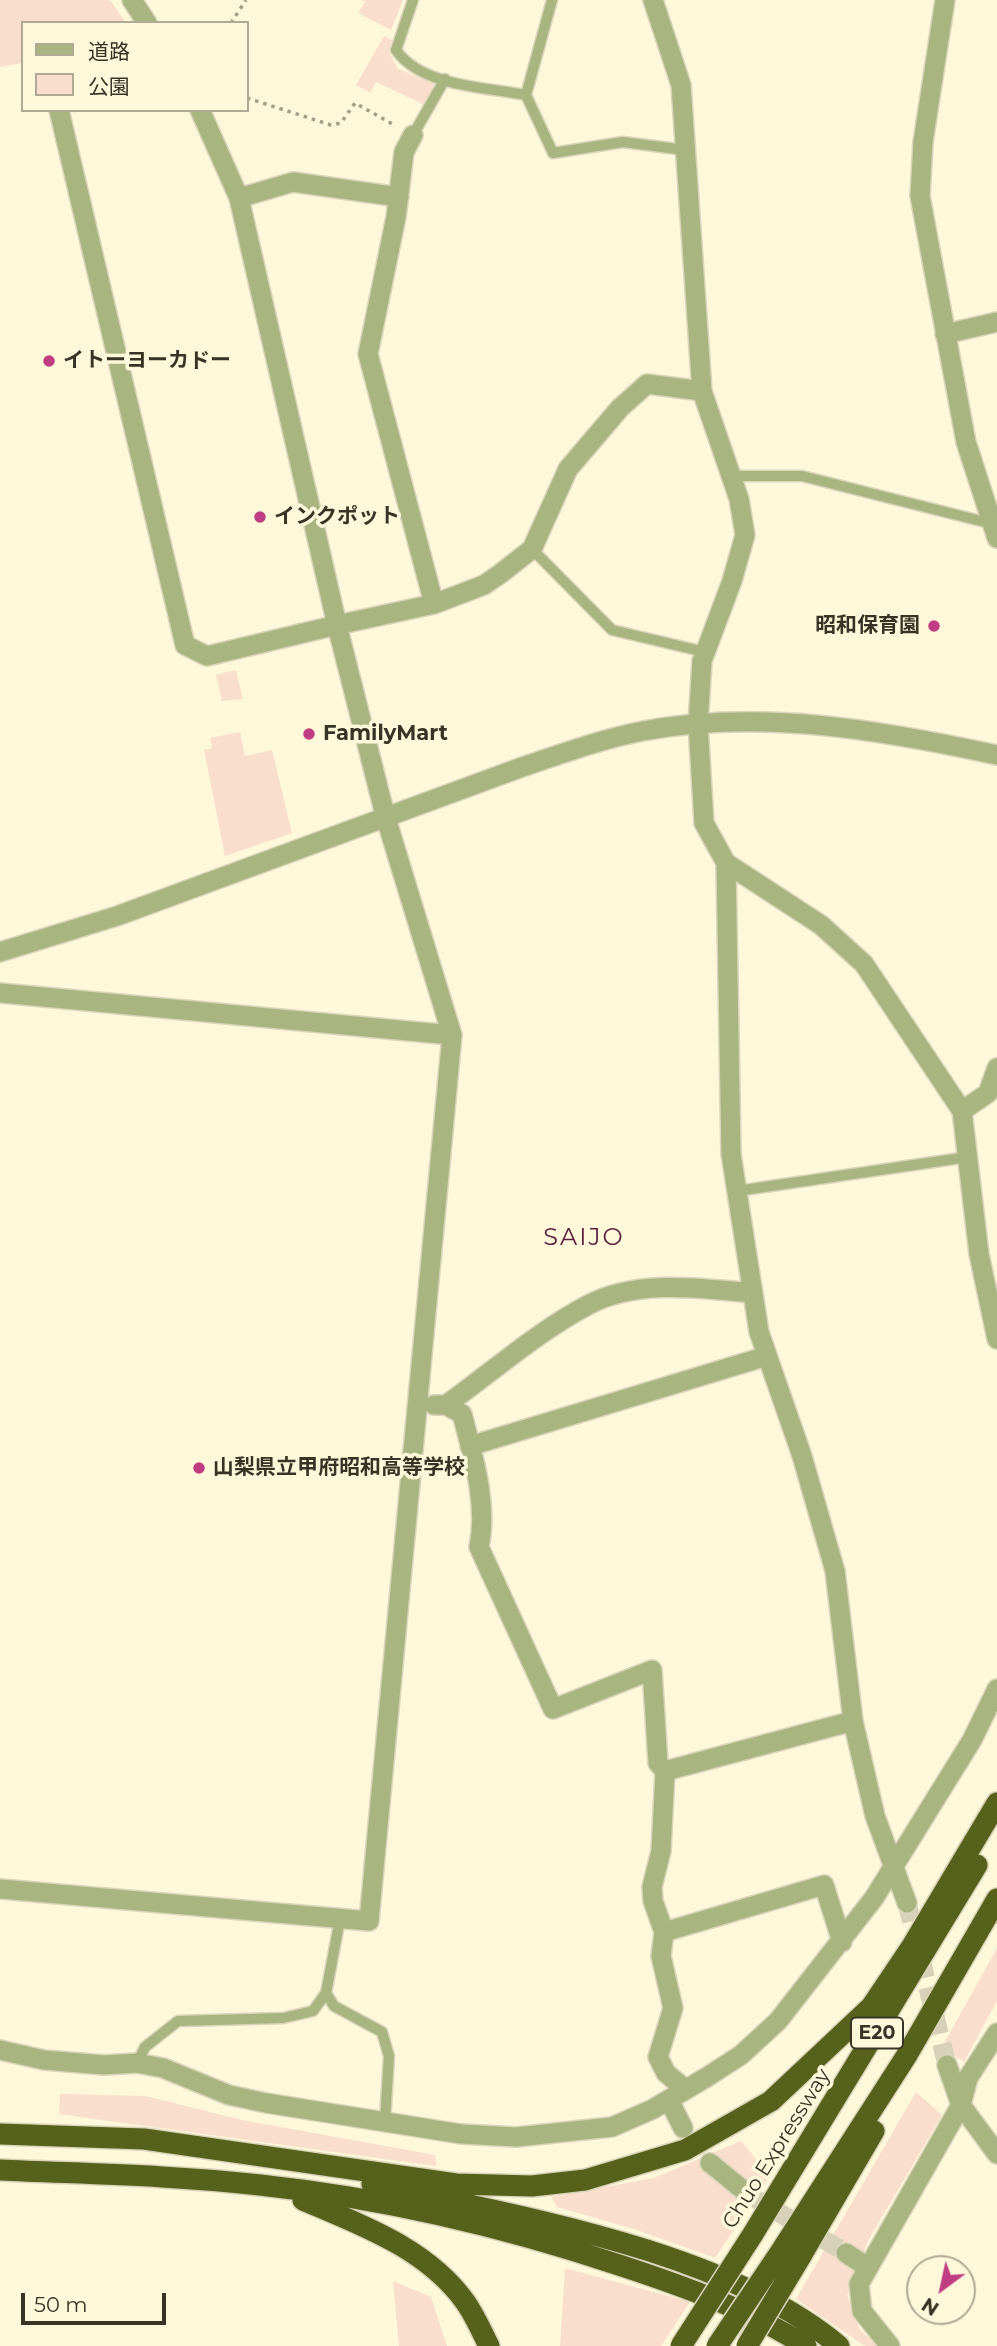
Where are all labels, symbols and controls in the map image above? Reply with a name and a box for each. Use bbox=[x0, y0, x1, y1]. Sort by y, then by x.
legend bbox=[21, 21, 248, 112]
text: 道路 bbox=[88, 39, 130, 64]
text: 公園 bbox=[88, 74, 130, 99]
place label: イトーヨーカドー bbox=[63, 348, 231, 374]
marker: イトーヨーカドー bbox=[41, 353, 57, 369]
place label: インクポット bbox=[274, 504, 400, 530]
marker: インクポット bbox=[252, 509, 268, 525]
place label: 昭和保育園 bbox=[815, 613, 920, 639]
marker: 昭和保育園 bbox=[926, 618, 942, 634]
place label: FamilyMart bbox=[323, 721, 448, 747]
marker: FamilyMart bbox=[301, 726, 317, 742]
district label: SAIJO bbox=[544, 1224, 624, 1252]
place label: 山梨県立甲府昭和高等学校 bbox=[213, 1455, 465, 1481]
marker: 山梨県立甲府昭和高等学校 bbox=[191, 1460, 207, 1476]
road number: E20 bbox=[851, 2018, 903, 2048]
street label: Chuo Expressway bbox=[718, 2064, 836, 2234]
north arrow bbox=[906, 2255, 976, 2325]
scale bar bbox=[24, 2280, 170, 2324]
text: 50 m bbox=[34, 2292, 88, 2317]
text: N bbox=[918, 2293, 943, 2320]

